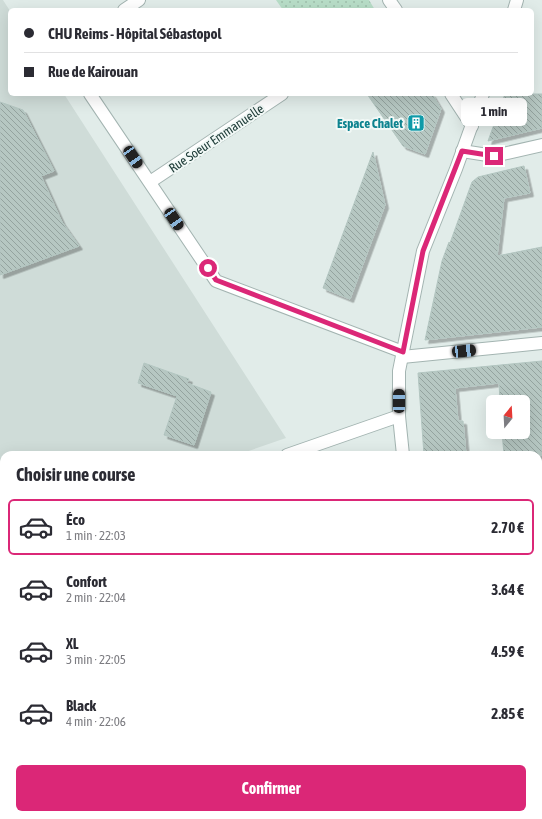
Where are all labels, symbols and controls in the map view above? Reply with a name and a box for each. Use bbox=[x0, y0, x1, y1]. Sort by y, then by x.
text: CHU Reims - Hôpital Sébastopol bbox=[48, 25, 222, 42]
text: Rue de Kairouan bbox=[48, 63, 138, 80]
callout: 1 min bbox=[461, 98, 527, 126]
street label: Rue Soeur Emmanuelle bbox=[166, 101, 267, 176]
text: 1 min bbox=[481, 104, 507, 119]
building icon: Espace Chalet bbox=[406, 113, 426, 133]
place label: Espace Chalet bbox=[337, 116, 403, 131]
car bbox=[121, 144, 145, 170]
route end bbox=[485, 147, 503, 165]
car bbox=[162, 206, 186, 232]
route start bbox=[199, 259, 217, 277]
car bbox=[451, 344, 477, 358]
car bbox=[393, 389, 405, 413]
north arrow bbox=[486, 395, 530, 439]
map controls bbox=[486, 395, 530, 439]
text: Choisir une course bbox=[16, 464, 135, 485]
icon: car bbox=[18, 509, 54, 545]
text: Éco bbox=[66, 511, 85, 528]
text: 2.70 € bbox=[491, 519, 524, 536]
text: 1 min · 22:03 bbox=[66, 528, 126, 543]
icon: car bbox=[18, 571, 54, 607]
text: Confort bbox=[66, 573, 107, 590]
text: 3.64 € bbox=[491, 581, 524, 598]
text: 2 min · 22:04 bbox=[66, 590, 126, 605]
icon: car bbox=[18, 633, 54, 669]
text: XL bbox=[66, 635, 79, 652]
text: 4.59 € bbox=[491, 643, 524, 660]
text: 3 min · 22:05 bbox=[66, 652, 126, 667]
icon: car bbox=[18, 695, 54, 731]
text: Black bbox=[66, 697, 96, 714]
text: 2.85 € bbox=[491, 705, 524, 722]
text: 4 min · 22:06 bbox=[66, 714, 126, 729]
button: Confirmer bbox=[16, 765, 526, 811]

